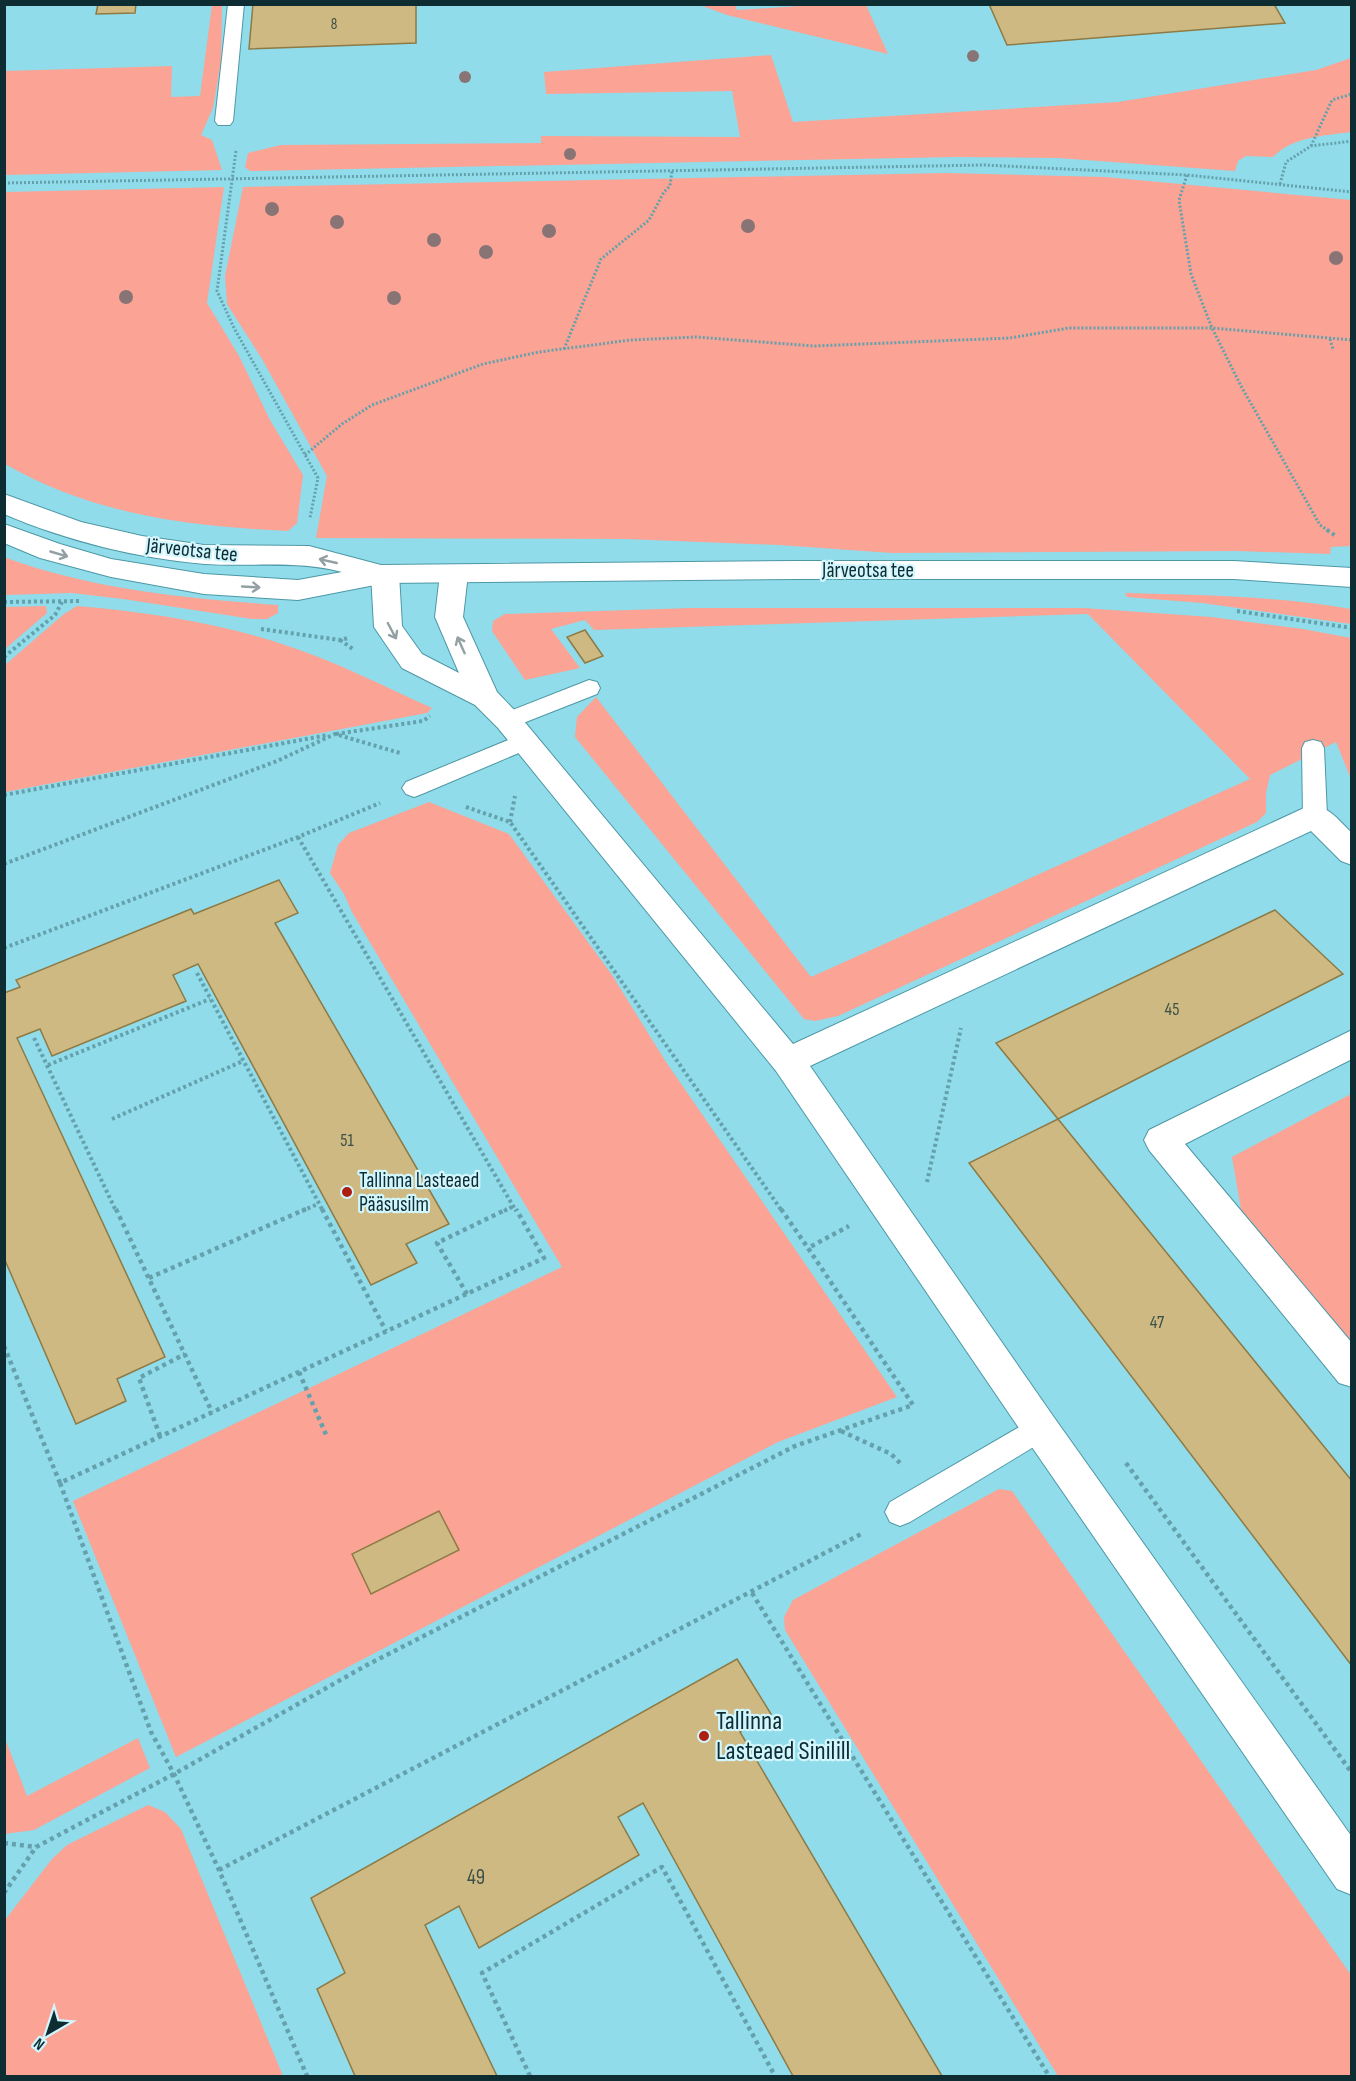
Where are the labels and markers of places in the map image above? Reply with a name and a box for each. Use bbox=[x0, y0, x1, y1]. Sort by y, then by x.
place label: Tallinna Lasteaed Pääsusilm bbox=[359, 1168, 479, 1217]
marker: Tallinna Lasteaed Pääsusilm bbox=[340, 1185, 354, 1199]
place label: Tallinna Lasteaed Sinilill bbox=[716, 1706, 850, 1767]
marker: Tallinna Lasteaed Sinilill bbox=[697, 1729, 711, 1743]

